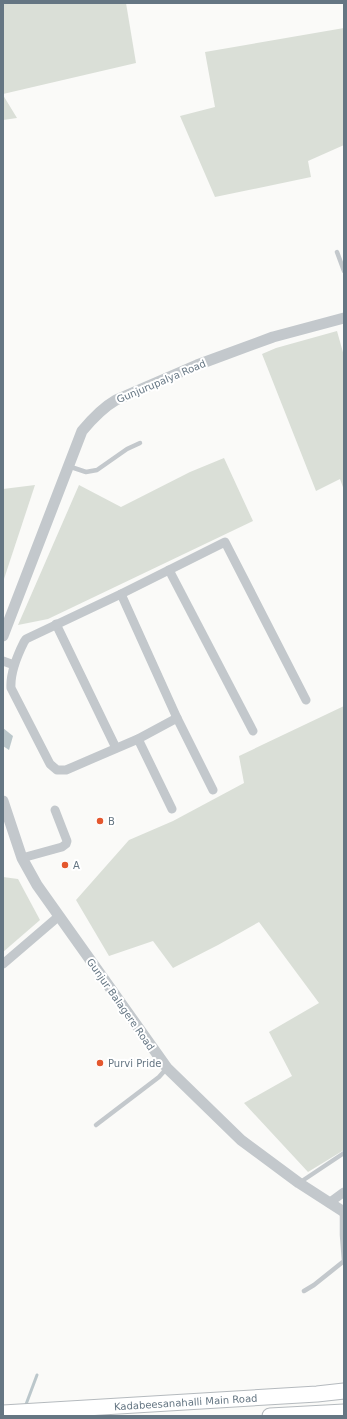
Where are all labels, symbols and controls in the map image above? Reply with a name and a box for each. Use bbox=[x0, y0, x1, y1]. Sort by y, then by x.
street label: Gunjurupalya Road bbox=[115, 358, 207, 405]
marker: B bbox=[95, 816, 105, 826]
place label: B bbox=[108, 816, 115, 827]
marker: A bbox=[60, 860, 70, 870]
place label: A bbox=[73, 860, 80, 871]
street label: Gunjur Balagere Road bbox=[85, 956, 157, 1052]
marker: Purvi Pride bbox=[95, 1058, 105, 1068]
place label: Purvi Pride bbox=[108, 1058, 161, 1069]
street label: Kadabeesanahalli Main Road bbox=[114, 1393, 258, 1412]

